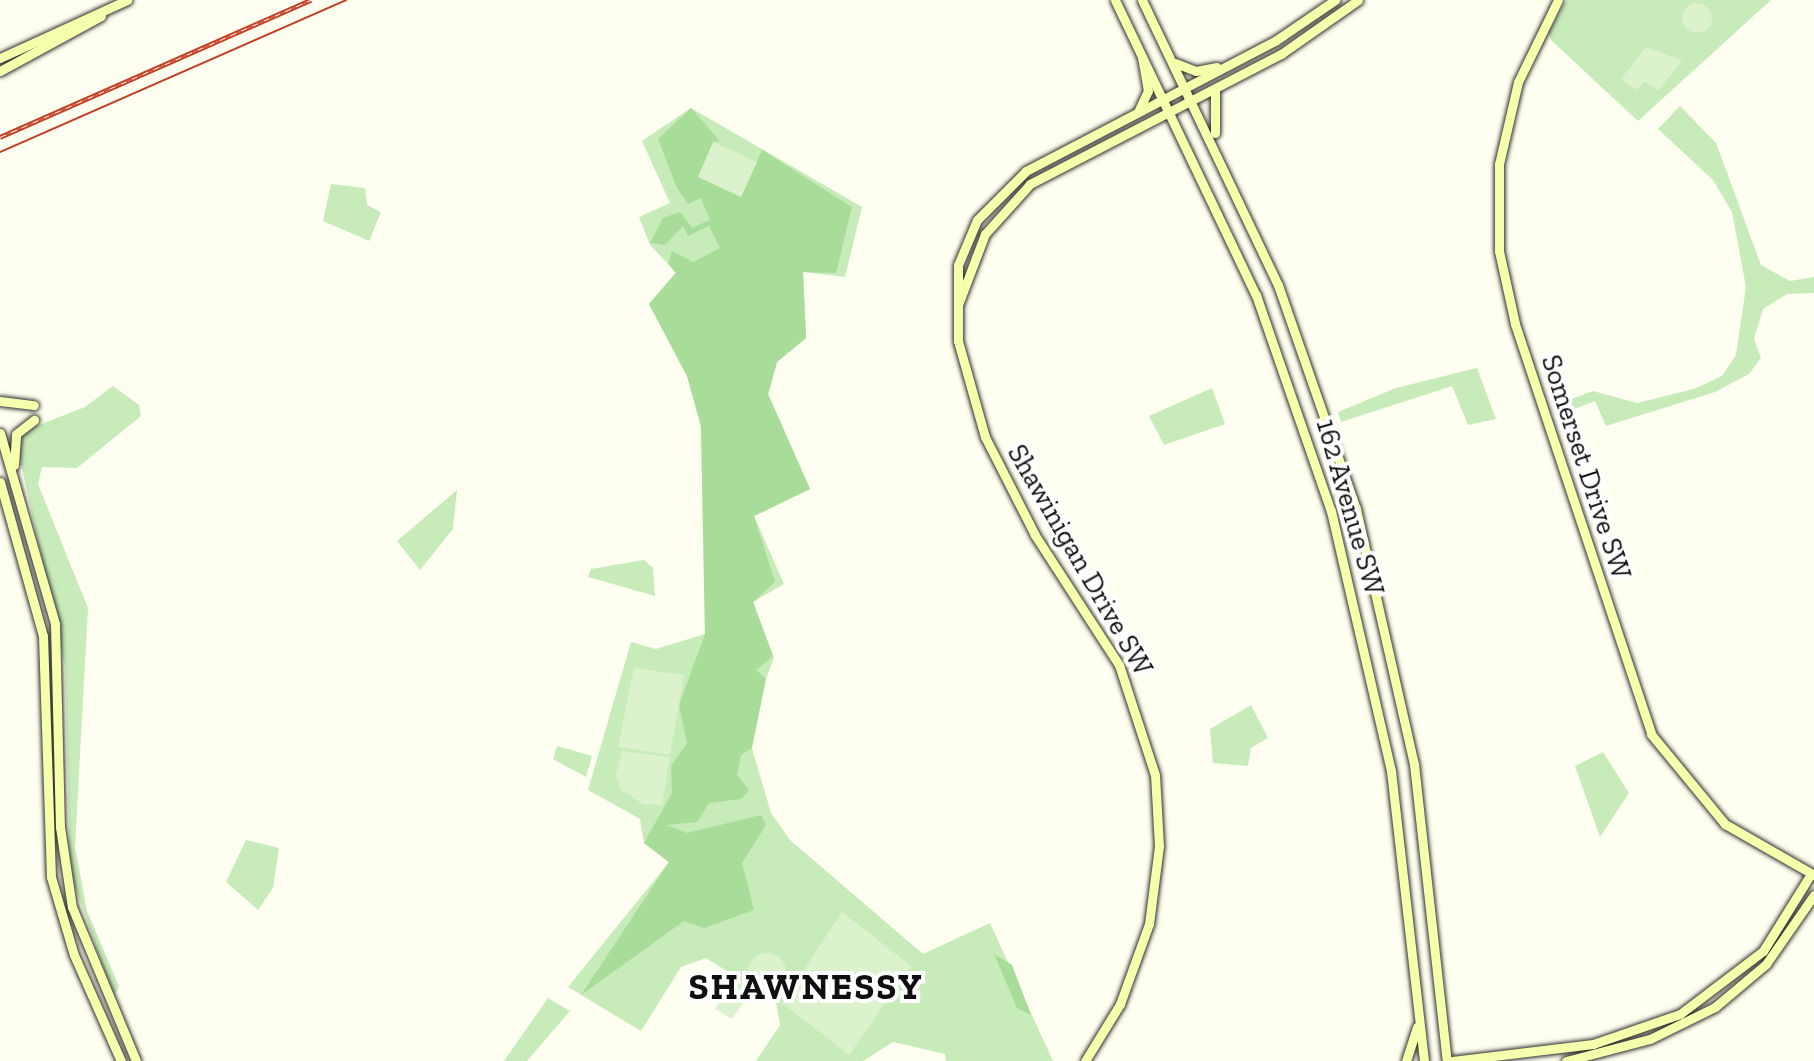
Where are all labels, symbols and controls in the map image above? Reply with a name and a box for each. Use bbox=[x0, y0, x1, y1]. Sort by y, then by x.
street label: Somerset Drive SW bbox=[1534, 351, 1638, 583]
street label: 162 Avenue SW bbox=[1309, 415, 1391, 599]
street label: Shawinigan Drive SW bbox=[1000, 438, 1160, 682]
district label: SHAWNESSY bbox=[688, 965, 924, 1009]

